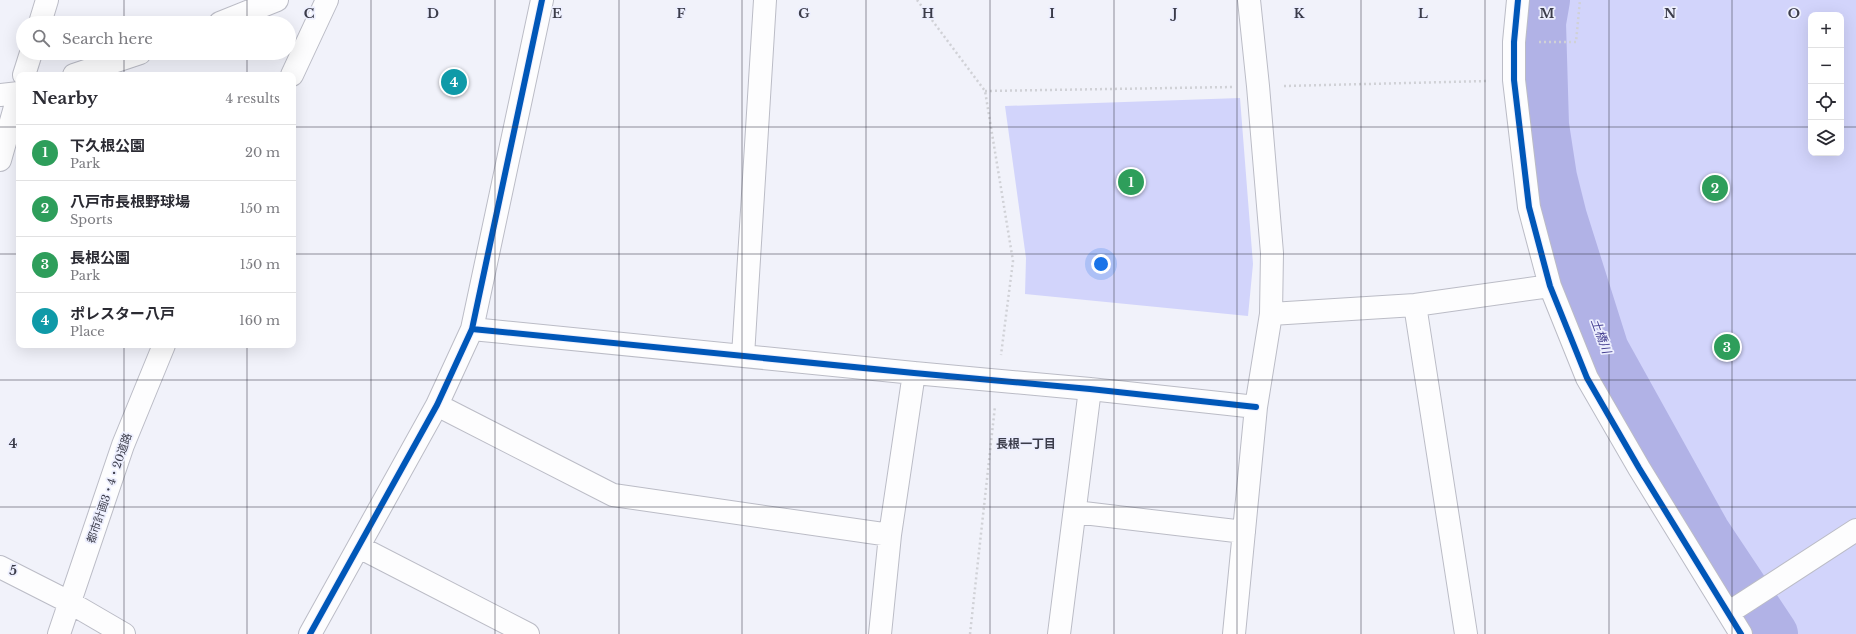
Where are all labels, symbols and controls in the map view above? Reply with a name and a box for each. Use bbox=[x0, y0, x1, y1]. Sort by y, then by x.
text: C bbox=[304, 5, 315, 22]
text: D bbox=[427, 5, 439, 22]
text: E bbox=[552, 5, 562, 22]
text: F bbox=[677, 5, 686, 22]
text: G bbox=[798, 5, 810, 22]
text: H bbox=[922, 5, 934, 22]
text: I bbox=[1049, 5, 1055, 22]
text: J bbox=[1169, 5, 1178, 22]
text: K bbox=[1294, 5, 1305, 22]
text: L bbox=[1418, 5, 1428, 22]
text: M bbox=[1540, 5, 1555, 22]
text: N bbox=[1664, 5, 1676, 22]
text: O bbox=[1788, 5, 1800, 22]
map controls bbox=[1808, 12, 1844, 156]
button: + bbox=[1808, 12, 1844, 48]
search box bbox=[16, 16, 296, 60]
icon: search bbox=[30, 27, 52, 49]
text: Search here bbox=[62, 29, 153, 48]
button: − bbox=[1808, 48, 1844, 84]
pin: 4 bbox=[441, 67, 467, 97]
button: locate bbox=[1808, 84, 1844, 120]
text: Nearby bbox=[32, 88, 98, 109]
text: 4 results bbox=[226, 90, 280, 107]
button: layers bbox=[1808, 120, 1844, 156]
text: 下久根公園 bbox=[70, 136, 145, 155]
text: 1 bbox=[42, 144, 48, 161]
text: 20 m bbox=[245, 144, 280, 161]
text: Park bbox=[70, 155, 100, 172]
pin: 1 bbox=[1118, 167, 1144, 197]
pin: 2 bbox=[1702, 173, 1728, 203]
text: 八戸市長根野球場 bbox=[70, 192, 190, 211]
text: 2 bbox=[41, 200, 49, 217]
text: 150 m bbox=[240, 200, 280, 217]
text: Sports bbox=[70, 211, 113, 228]
text: 長根公園 bbox=[70, 248, 130, 267]
your location bbox=[1091, 254, 1111, 274]
text: 3 bbox=[41, 256, 49, 273]
text: 150 m bbox=[240, 256, 280, 273]
text: Park bbox=[70, 267, 100, 284]
text: ポレスター八戸 bbox=[70, 304, 175, 323]
text: 4 bbox=[41, 312, 49, 329]
text: 160 m bbox=[239, 312, 280, 329]
water label: 土橋川 bbox=[1588, 316, 1615, 357]
text: Place bbox=[70, 323, 105, 340]
pin: 3 bbox=[1714, 332, 1740, 362]
street label: 都市計画3・4・20道路 bbox=[84, 431, 134, 545]
text: 4 bbox=[9, 435, 18, 452]
district label: 長根一丁目 bbox=[996, 436, 1056, 451]
text: 5 bbox=[9, 562, 17, 579]

